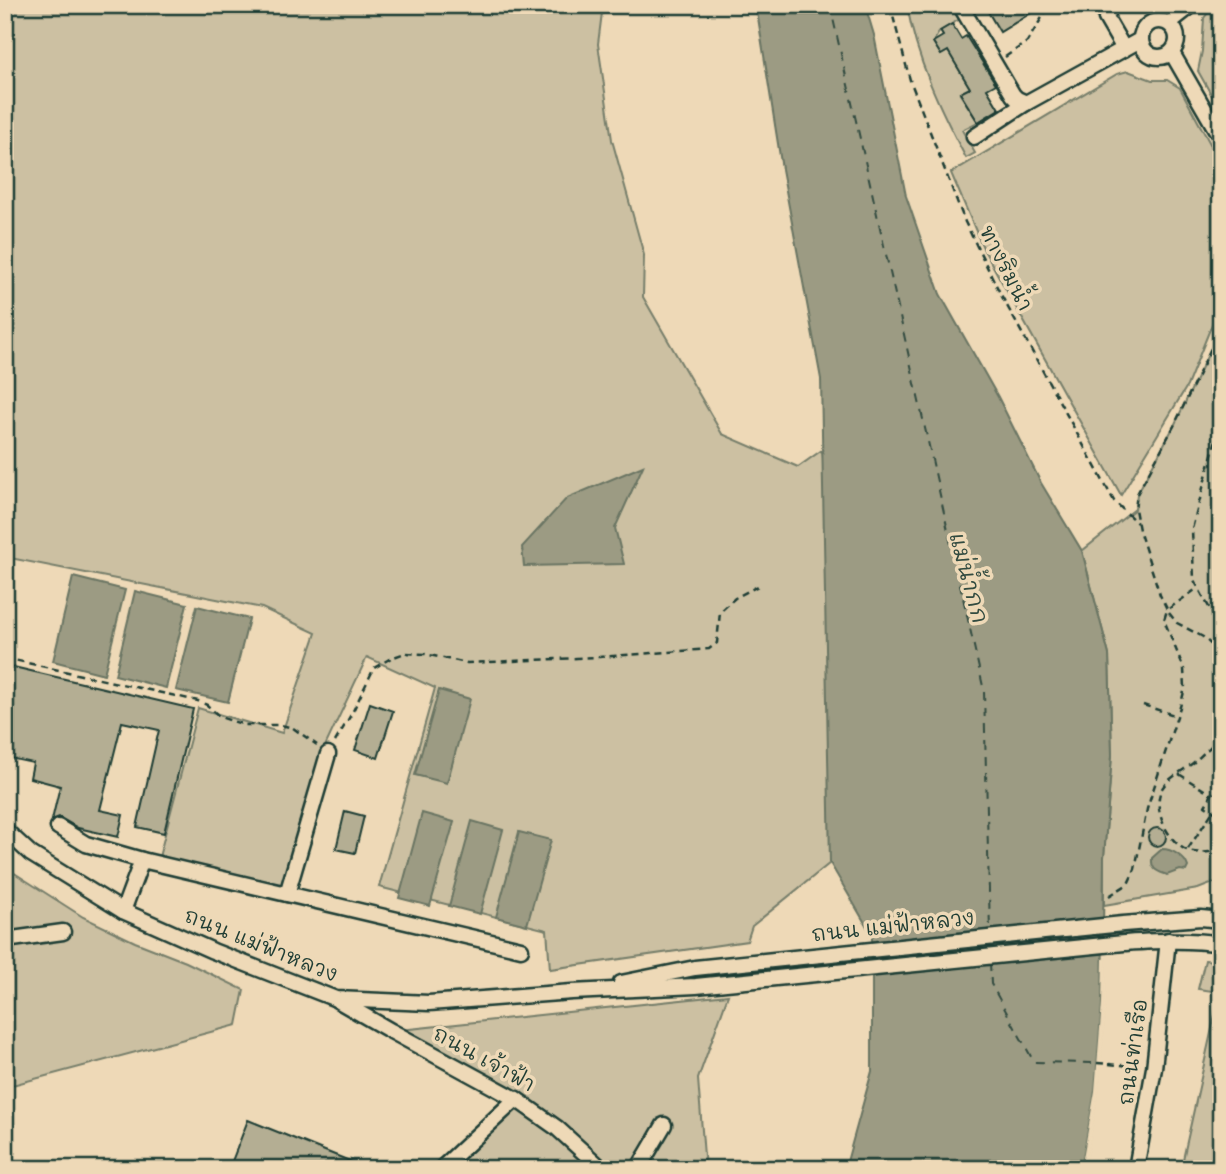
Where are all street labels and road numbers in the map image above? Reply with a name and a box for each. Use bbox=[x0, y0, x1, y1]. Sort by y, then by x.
street label: ทางริมน้ำ bbox=[974, 217, 1045, 315]
street label: ถนน แม่ฟ้าหลวง bbox=[181, 900, 342, 987]
street label: ถนน แม่ฟ้าหลวง bbox=[810, 903, 976, 946]
street label: ถนนท่าเรือ bbox=[1110, 996, 1152, 1107]
street label: ถนน เจ้าฟ้า bbox=[429, 1019, 541, 1097]

